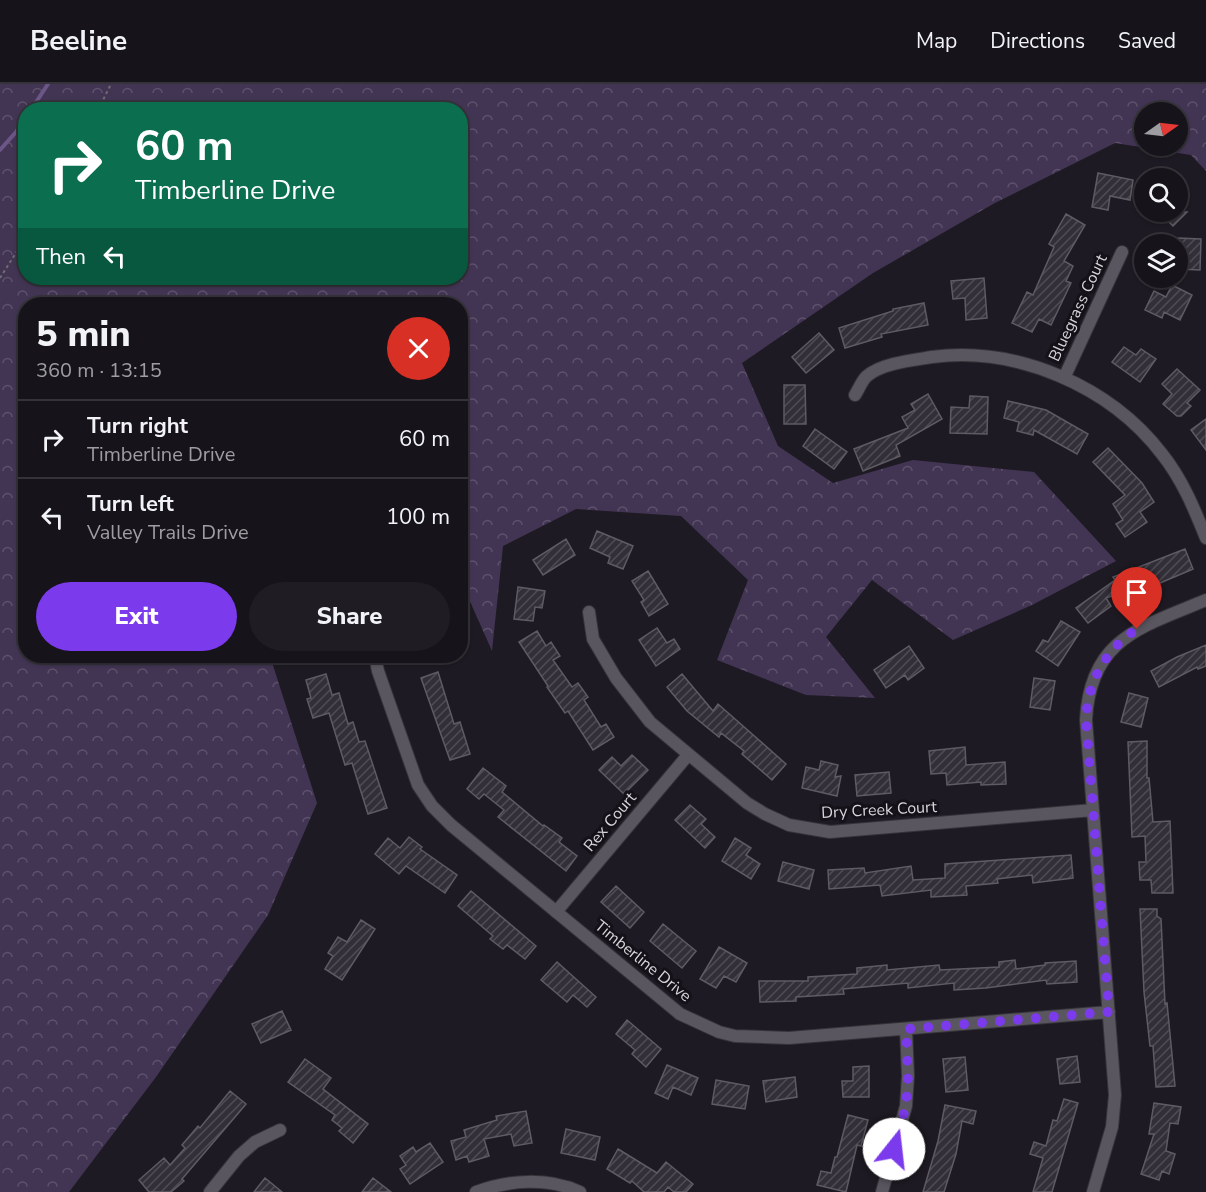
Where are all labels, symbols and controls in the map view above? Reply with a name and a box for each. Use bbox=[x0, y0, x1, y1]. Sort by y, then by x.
text: Beeline bbox=[30, 22, 127, 60]
text: Map bbox=[916, 27, 957, 55]
text: Directions bbox=[990, 27, 1085, 55]
text: Saved bbox=[1118, 27, 1176, 55]
north arrow bbox=[1134, 102, 1188, 156]
map controls bbox=[1134, 102, 1188, 288]
text: 60 m bbox=[135, 118, 234, 175]
icon: right bbox=[36, 126, 114, 204]
button: search bbox=[1134, 168, 1188, 222]
text: Timberline Drive bbox=[135, 172, 335, 209]
button: layers bbox=[1134, 234, 1188, 288]
icon: left bbox=[98, 240, 131, 273]
text: Then bbox=[36, 242, 86, 272]
street label: Bluegrass Court bbox=[1044, 250, 1113, 365]
text: 5 min bbox=[36, 310, 131, 359]
button: close bbox=[387, 317, 450, 380]
text: 360 m · 13:15 bbox=[36, 357, 162, 384]
text: Turn right bbox=[87, 411, 188, 441]
icon: right bbox=[36, 423, 69, 456]
text: 60 m bbox=[399, 424, 450, 454]
text: Timberline Drive bbox=[87, 441, 235, 468]
text: Turn left bbox=[87, 489, 174, 519]
icon: left bbox=[36, 501, 69, 534]
text: 100 m bbox=[386, 502, 450, 532]
text: Valley Trails Drive bbox=[87, 519, 249, 546]
pin bbox=[1111, 567, 1162, 629]
icon: arrive bbox=[1120, 576, 1153, 609]
button: Exit bbox=[36, 582, 237, 651]
button: Share bbox=[249, 582, 450, 651]
street label: Rex Court bbox=[579, 787, 642, 856]
street label: Dry Creek Court bbox=[821, 796, 938, 824]
street label: Timberline Drive bbox=[590, 915, 696, 1007]
position arrow bbox=[862, 1117, 926, 1181]

